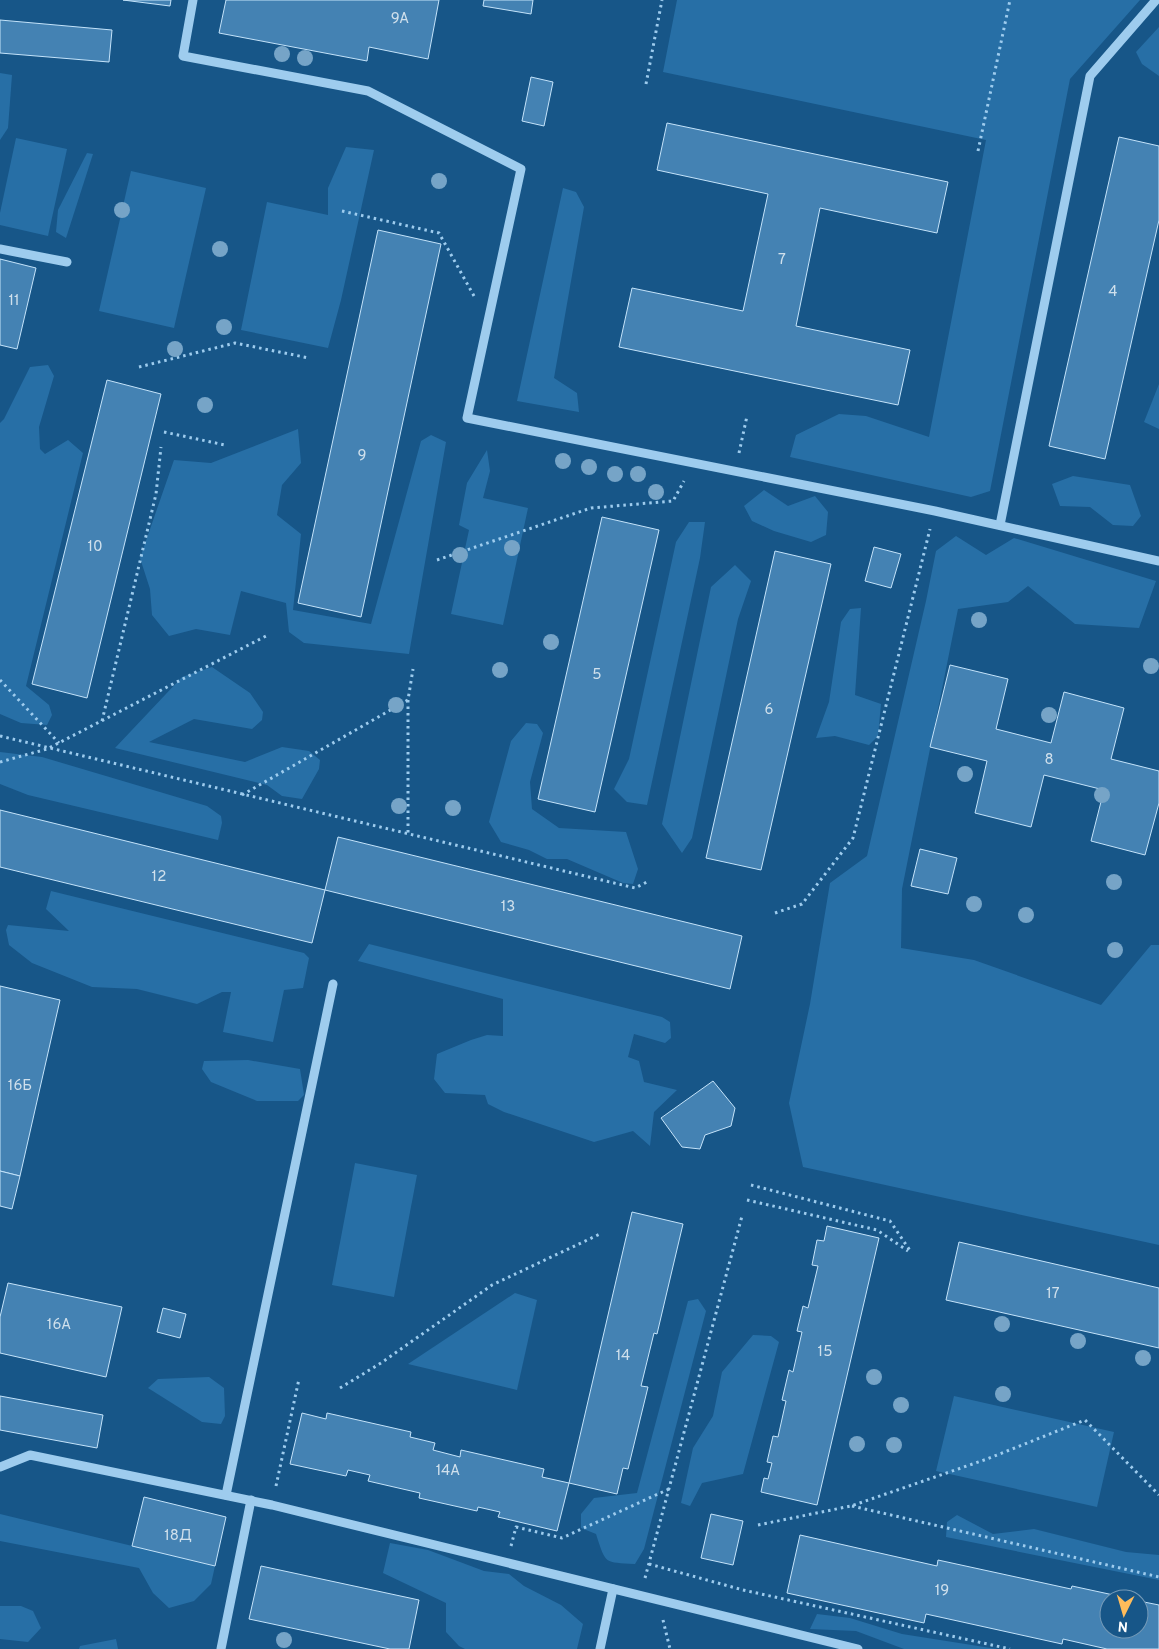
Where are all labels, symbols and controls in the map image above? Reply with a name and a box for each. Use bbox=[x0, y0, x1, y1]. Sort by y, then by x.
house number: 9А bbox=[391, 10, 409, 29]
house number: 7 bbox=[778, 251, 786, 270]
house number: 4 bbox=[1108, 283, 1118, 302]
house number: 11 bbox=[8, 292, 20, 311]
house number: 9 bbox=[358, 447, 366, 466]
house number: 10 bbox=[87, 538, 103, 557]
house number: 5 bbox=[592, 666, 602, 685]
house number: 6 bbox=[765, 701, 774, 720]
house number: 8 bbox=[1044, 751, 1054, 770]
house number: 12 bbox=[152, 868, 166, 887]
house number: 13 bbox=[501, 898, 515, 917]
house number: 16Б bbox=[8, 1077, 32, 1096]
house number: 17 bbox=[1046, 1285, 1060, 1304]
house number: 16А bbox=[47, 1316, 71, 1335]
house number: 15 bbox=[818, 1343, 832, 1362]
house number: 14 bbox=[616, 1347, 630, 1366]
house number: 14А bbox=[436, 1462, 460, 1481]
house number: 18Д bbox=[164, 1527, 192, 1546]
house number: 19 bbox=[935, 1582, 949, 1601]
north arrow bbox=[1099, 1589, 1149, 1639]
text: N bbox=[1117, 1617, 1129, 1634]

